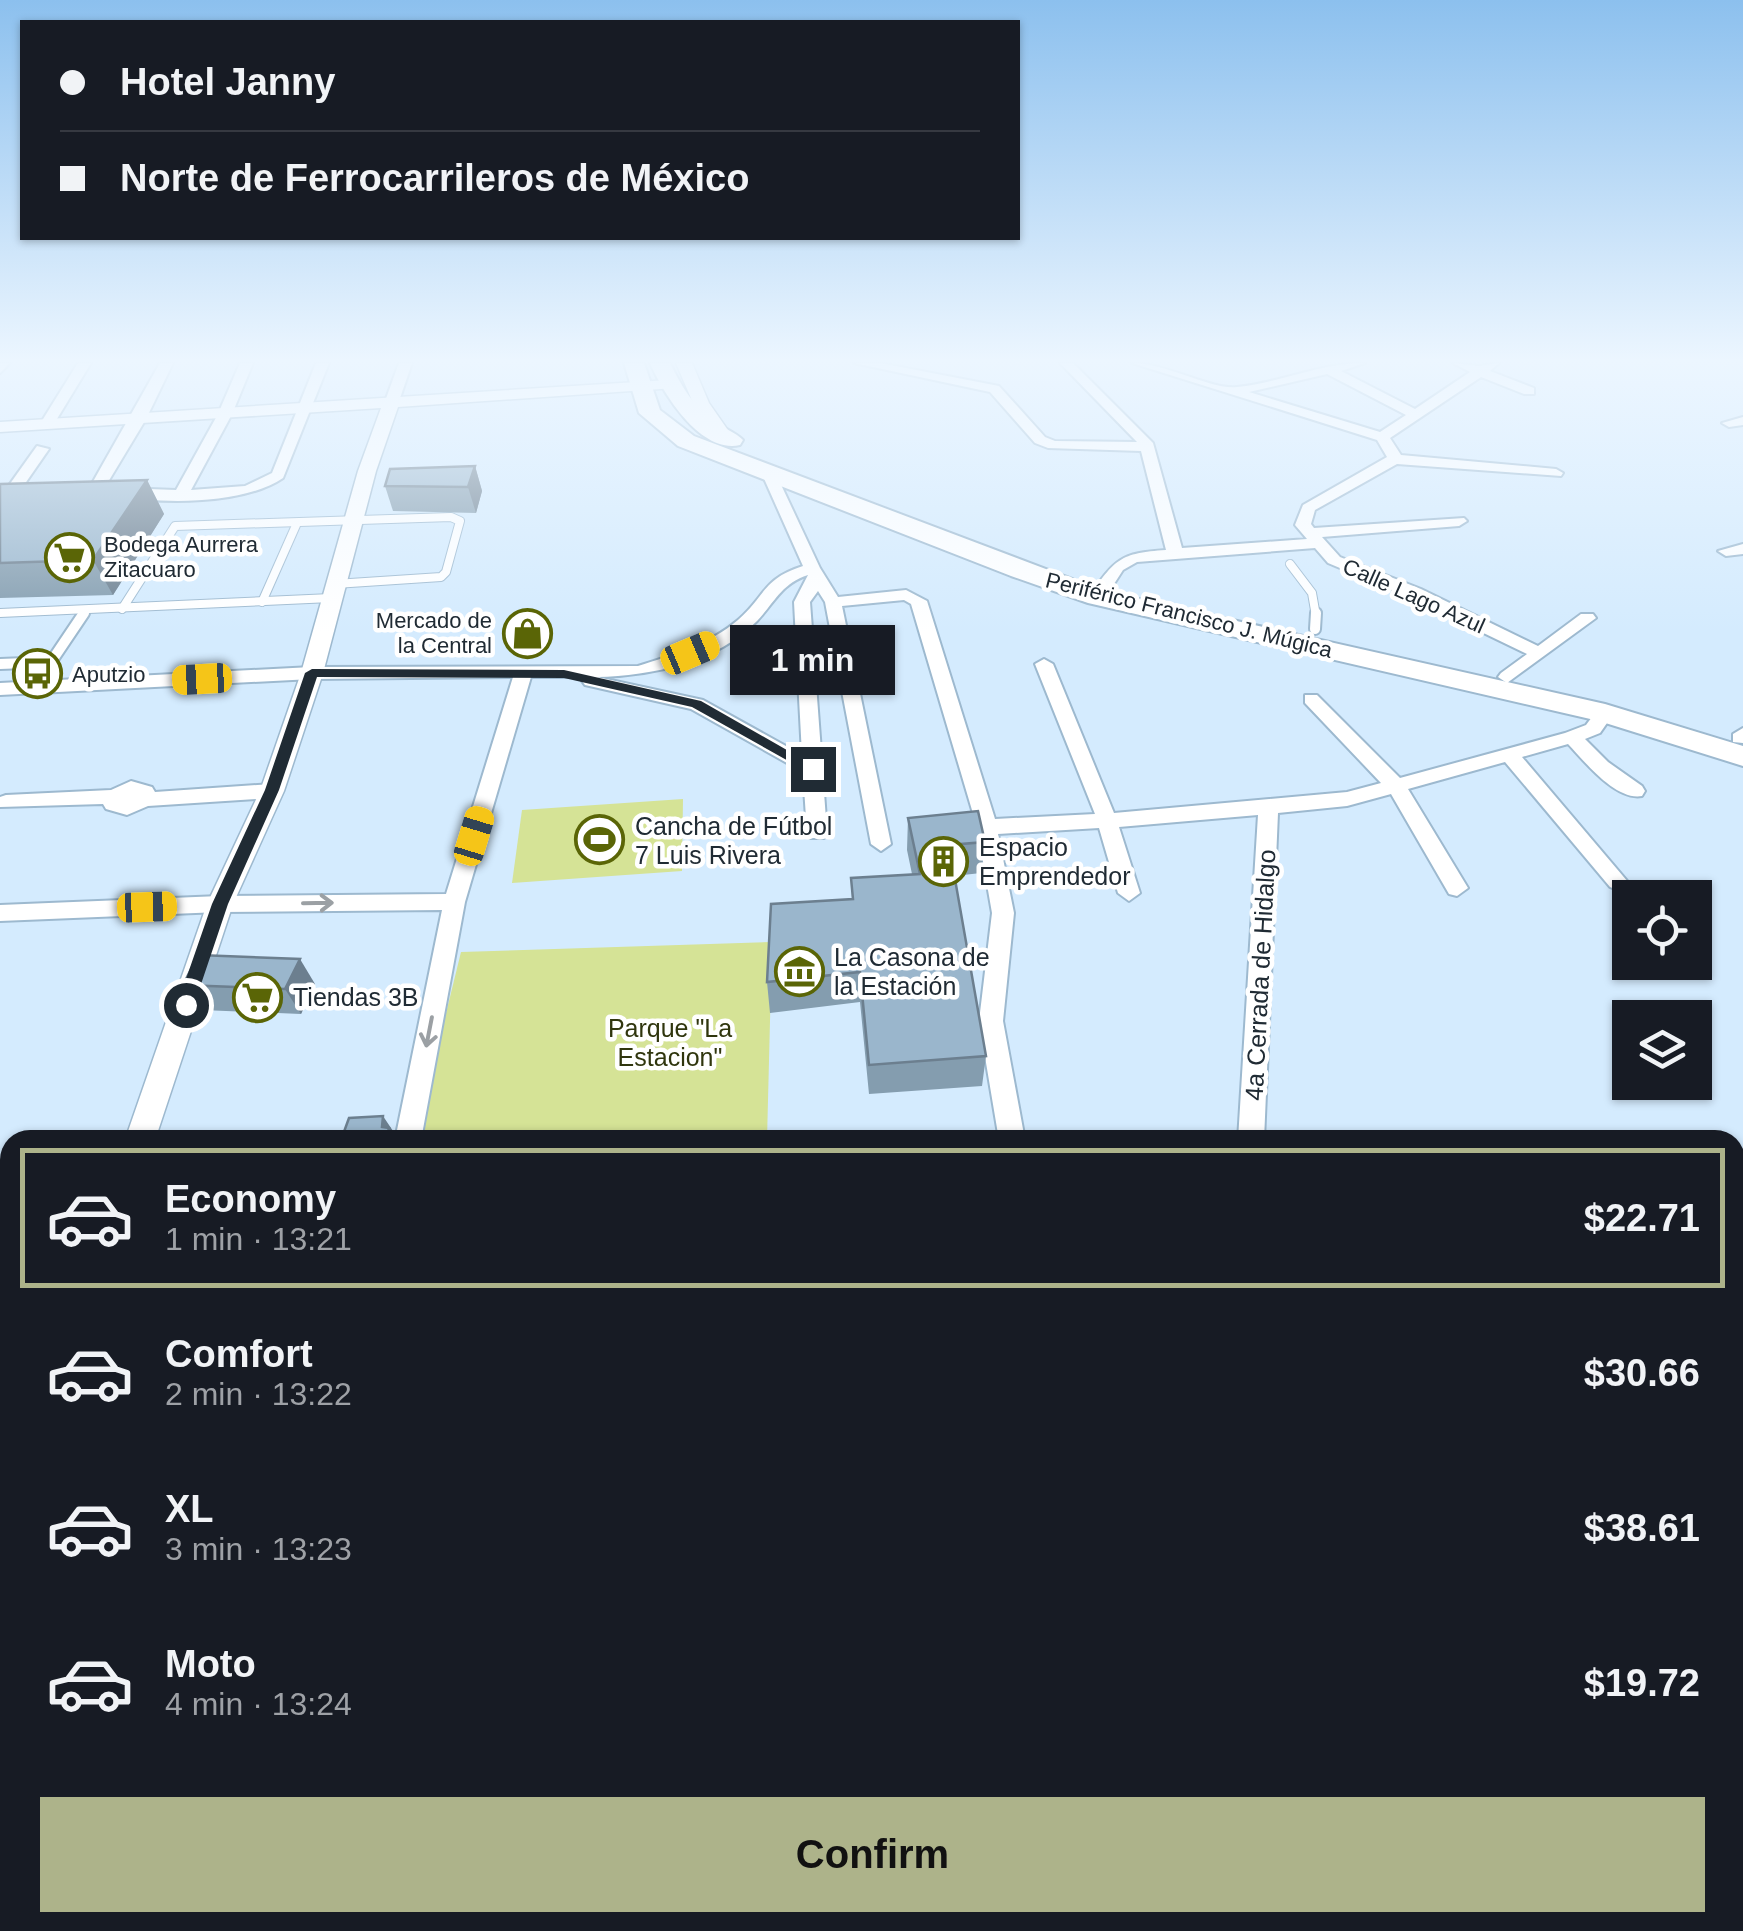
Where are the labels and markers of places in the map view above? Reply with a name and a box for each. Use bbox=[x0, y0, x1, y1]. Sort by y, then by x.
supermarket icon: Bodega Aurrera Zitacuaro bbox=[43, 531, 95, 583]
place label: Bodega Aurrera Zitacuaro bbox=[104, 532, 259, 582]
shop icon: Mercado de la Central bbox=[501, 607, 553, 659]
place label: Mercado de la Central bbox=[376, 608, 492, 658]
bus stop icon: Aputzio bbox=[11, 648, 63, 700]
place label: Aputzio bbox=[72, 662, 145, 687]
place label: Cancha de Fútbol 7 Luis Rivera bbox=[635, 812, 832, 869]
sports icon: Cancha de Fútbol 7 Luis Rivera bbox=[574, 814, 626, 866]
place label: Espacio Emprendedor bbox=[979, 833, 1130, 890]
building icon: Espacio Emprendedor bbox=[918, 835, 970, 887]
place label: La Casona de la Estación bbox=[834, 943, 990, 1000]
museum icon: La Casona de la Estación bbox=[773, 945, 825, 997]
supermarket icon: Tiendas 3B bbox=[232, 971, 284, 1023]
place label: Tiendas 3B bbox=[293, 983, 419, 1011]

